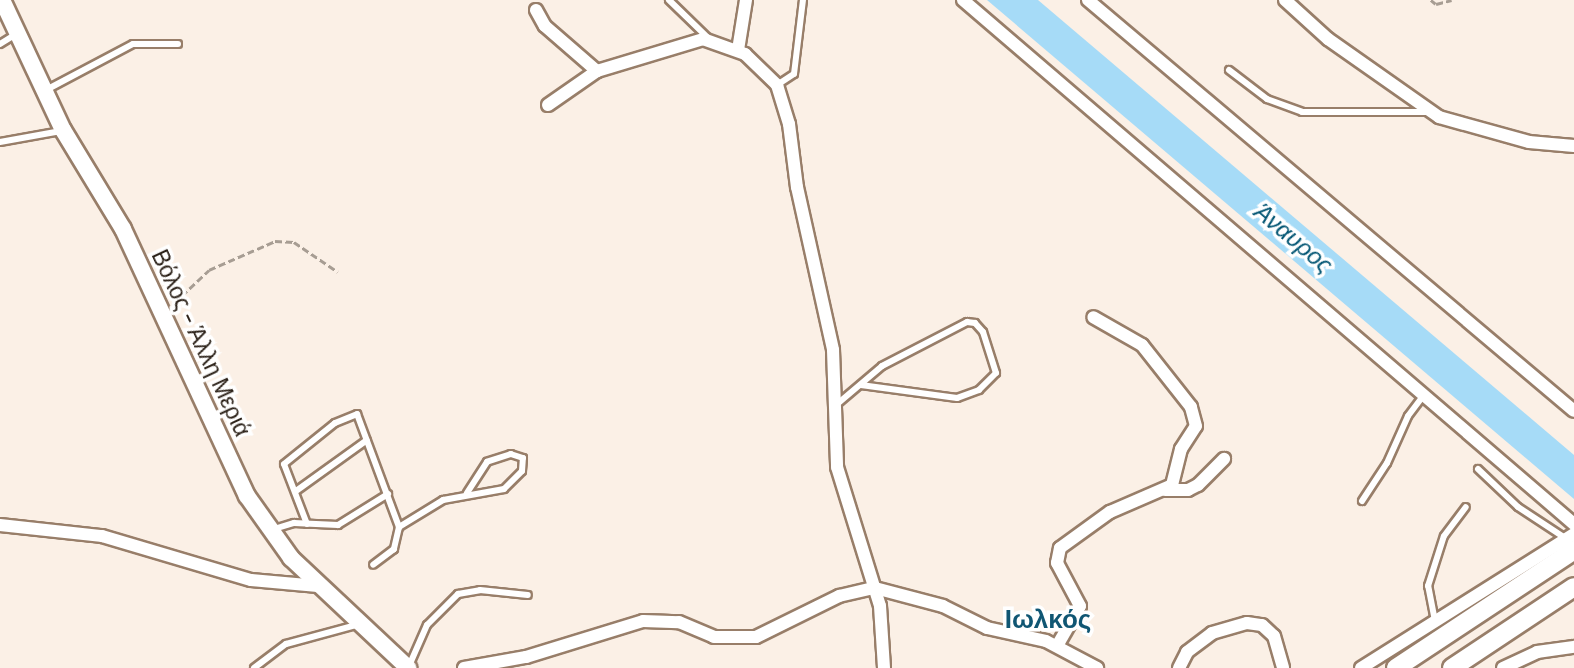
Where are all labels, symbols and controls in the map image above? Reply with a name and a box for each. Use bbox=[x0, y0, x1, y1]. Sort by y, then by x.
water label: Άναυρος bbox=[1248, 198, 1338, 280]
street label: Βόλος - Άλλη Μεριά bbox=[146, 245, 256, 441]
district label: Ιωλκός bbox=[1005, 604, 1091, 636]

